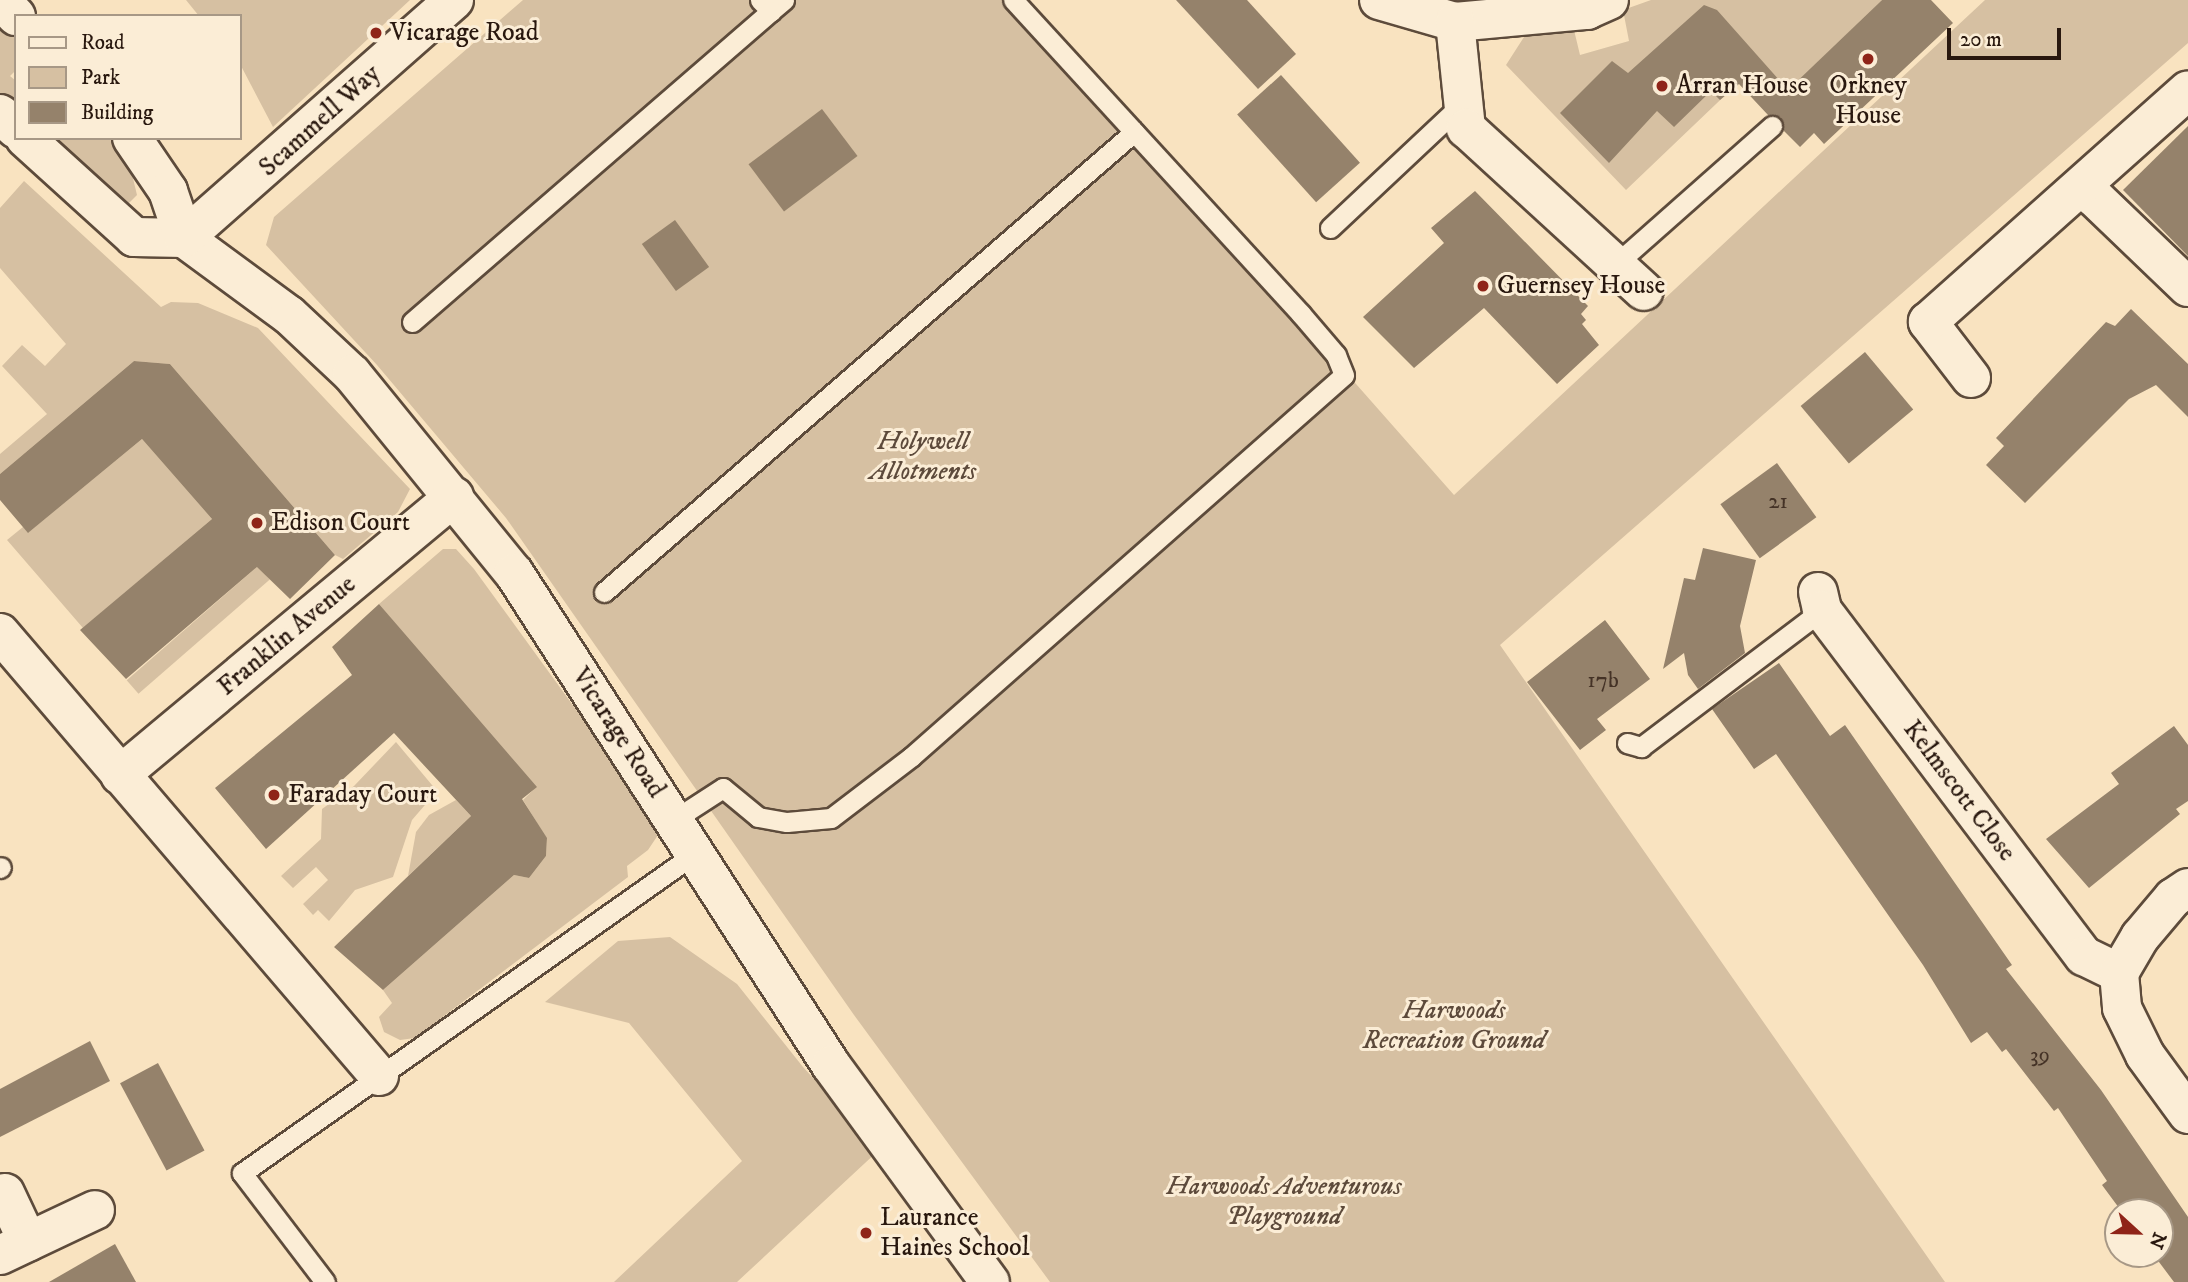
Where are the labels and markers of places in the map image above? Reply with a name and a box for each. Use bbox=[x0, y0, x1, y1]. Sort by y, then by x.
place label: Vicarage Road bbox=[390, 17, 539, 49]
marker: Vicarage Road bbox=[368, 25, 384, 41]
marker: Orkney House bbox=[1860, 51, 1876, 67]
place label: Arran House bbox=[1676, 70, 1808, 102]
place label: Orkney House bbox=[1829, 70, 1907, 132]
marker: Arran House bbox=[1654, 78, 1670, 94]
place label: Guernsey House bbox=[1497, 270, 1665, 302]
marker: Guernsey House bbox=[1475, 278, 1491, 294]
place label: Edison Court bbox=[271, 507, 410, 539]
marker: Edison Court bbox=[249, 515, 265, 531]
place label: Faraday Court bbox=[288, 779, 437, 811]
marker: Faraday Court bbox=[266, 787, 282, 803]
place label: Laurance Haines School bbox=[880, 1202, 1029, 1264]
marker: Laurance Haines School bbox=[858, 1225, 874, 1241]

